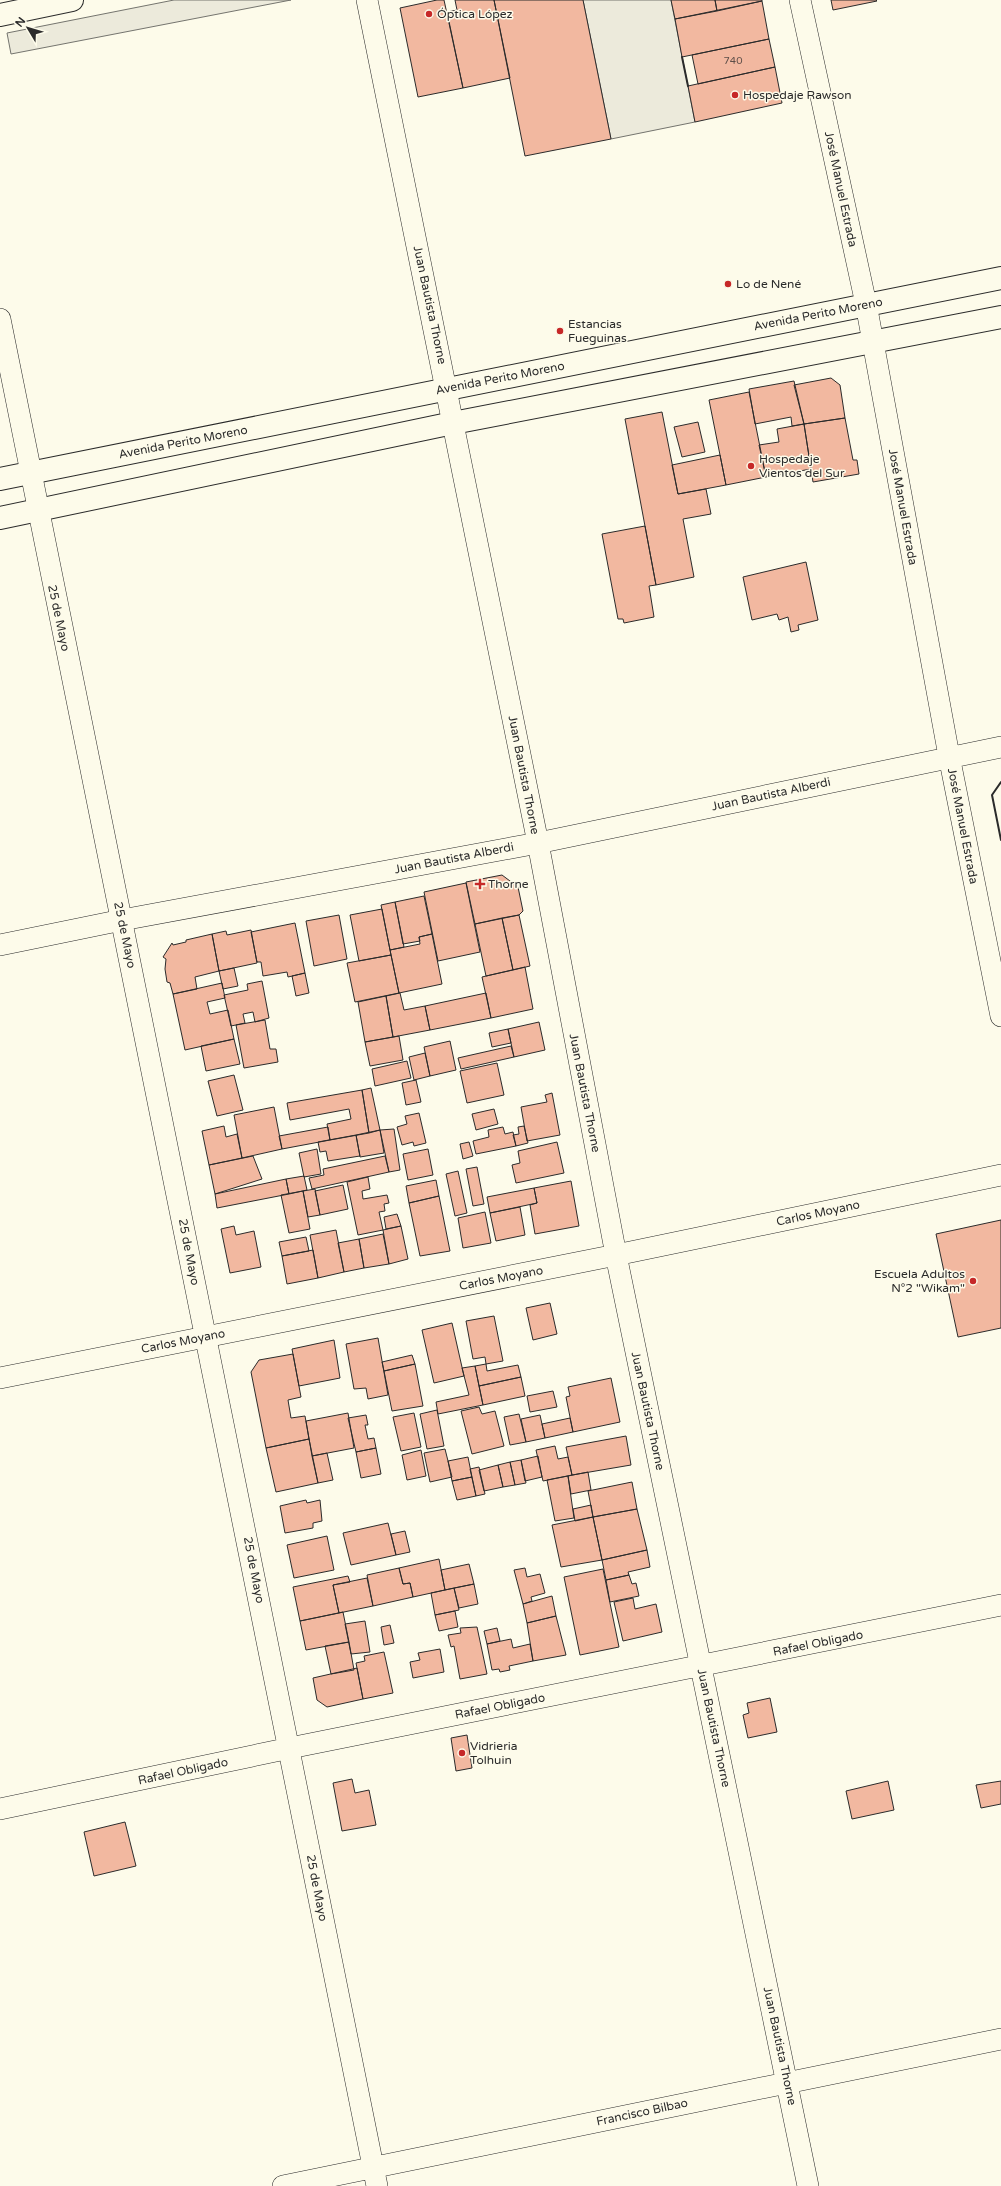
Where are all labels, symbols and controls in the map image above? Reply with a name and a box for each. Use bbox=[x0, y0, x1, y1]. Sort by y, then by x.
place label: Óptica López bbox=[437, 7, 513, 21]
north arrow bbox=[8, 8, 48, 48]
marker: Óptica López bbox=[424, 9, 434, 19]
text: N bbox=[13, 15, 28, 30]
house number: 740 bbox=[724, 55, 742, 67]
place label: Hospedaje Rawson bbox=[743, 88, 852, 102]
marker: Hospedaje Rawson bbox=[730, 90, 740, 100]
street label: José Manuel Estrada bbox=[822, 130, 860, 248]
street label: Juan Bautista Thorne bbox=[411, 245, 449, 366]
place label: Lo de Nené bbox=[736, 277, 801, 291]
marker: Lo de Nené bbox=[723, 279, 733, 289]
street label: Avenida Perito Moreno bbox=[752, 295, 884, 333]
place label: Estancias Fueguinas bbox=[568, 317, 627, 345]
marker: Estancias Fueguinas bbox=[555, 326, 565, 336]
street label: Avenida Perito Moreno bbox=[434, 359, 566, 397]
street label: Avenida Perito Moreno bbox=[117, 423, 249, 461]
street label: José Manuel Estrada bbox=[886, 448, 920, 566]
place label: Hospedaje Vientos del Sur bbox=[759, 452, 845, 480]
marker: Hospedaje Vientos del Sur bbox=[746, 461, 756, 471]
street label: 25 de Mayo bbox=[45, 584, 73, 652]
street label: Juan Bautista Thorne bbox=[506, 714, 542, 836]
street label: José Manuel Estrada bbox=[945, 767, 981, 885]
street label: Juan Bautista Alberdi bbox=[710, 775, 832, 813]
street label: Juan Bautista Alberdi bbox=[393, 840, 515, 876]
place label: Thorne bbox=[488, 877, 529, 891]
marker: Thorne bbox=[475, 879, 485, 889]
street label: 25 de Mayo bbox=[111, 901, 139, 969]
street label: Juan Bautista Thorne bbox=[567, 1032, 603, 1154]
street label: Carlos Moyano bbox=[775, 1197, 861, 1229]
street label: 25 de Mayo bbox=[176, 1218, 202, 1286]
street label: Carlos Moyano bbox=[458, 1263, 544, 1293]
place label: Escuela Adultos N°2 "Wikam" bbox=[874, 1267, 965, 1295]
marker: Escuela Adultos N°2 "Wikam" bbox=[968, 1276, 978, 1286]
street label: Carlos Moyano bbox=[140, 1326, 226, 1356]
street label: Juan Bautista Thorne bbox=[629, 1351, 667, 1472]
street label: 25 de Mayo bbox=[241, 1536, 267, 1604]
street label: Rafael Obligado bbox=[772, 1627, 864, 1659]
street label: Juan Bautista Thorne bbox=[695, 1668, 733, 1789]
street label: Rafael Obligado bbox=[454, 1690, 546, 1722]
place label: Vidrieria Tolhuin bbox=[470, 1739, 517, 1767]
marker: Vidrieria Tolhuin bbox=[457, 1748, 467, 1758]
street label: Rafael Obligado bbox=[137, 1755, 229, 1787]
street label: 25 de Mayo bbox=[304, 1854, 330, 1922]
street label: Juan Bautista Thorne bbox=[761, 1986, 799, 2107]
street label: Francisco Bilbao bbox=[595, 2095, 689, 2129]

